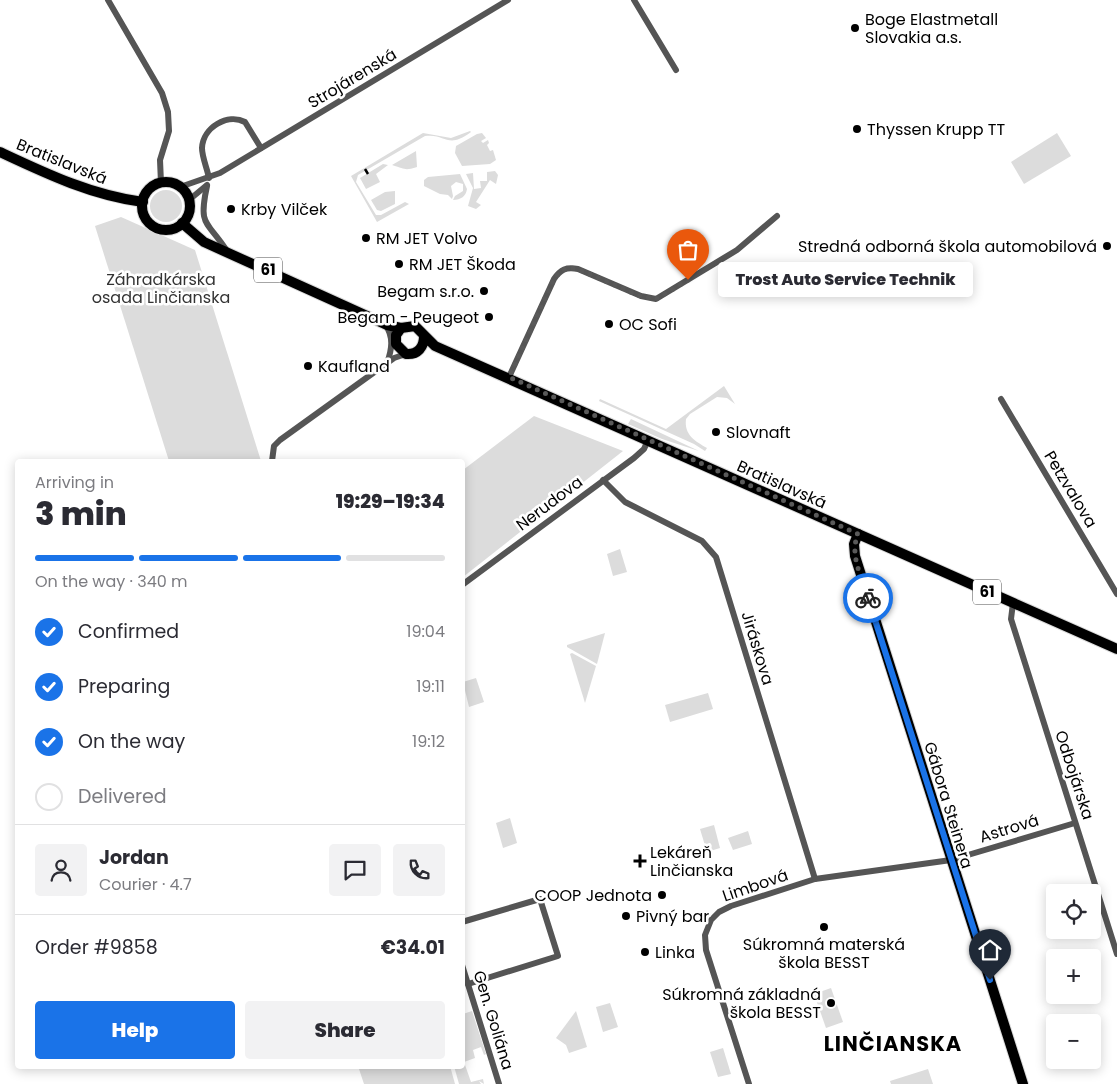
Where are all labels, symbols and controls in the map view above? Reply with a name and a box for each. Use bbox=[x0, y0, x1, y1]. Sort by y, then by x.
place label: Boge Elastmetall Slovakia a.s. bbox=[865, 8, 998, 49]
marker: Boge Elastmetall Slovakia a.s. bbox=[849, 22, 861, 34]
street label: Strojárenská bbox=[304, 43, 401, 114]
place label: Thyssen Krupp TT bbox=[867, 118, 1005, 141]
marker: Thyssen Krupp TT bbox=[851, 123, 863, 135]
street label: Bratislavská bbox=[13, 133, 111, 190]
place label: Krby Vilček bbox=[241, 198, 328, 221]
marker: Krby Vilček bbox=[225, 203, 237, 215]
place label: RM JET Volvo bbox=[376, 227, 478, 250]
pin bbox=[667, 229, 709, 280]
marker: RM JET Volvo bbox=[360, 232, 372, 244]
place label: Stredná odborná škola automobilová bbox=[798, 235, 1097, 258]
icon: bag bbox=[674, 236, 702, 264]
marker: Stredná odborná škola automobilová bbox=[1101, 240, 1113, 252]
place label: RM JET Škoda bbox=[409, 253, 516, 276]
road number: 61 bbox=[254, 258, 282, 282]
marker: RM JET Škoda bbox=[393, 258, 405, 270]
callout: Trost Auto Service Technik bbox=[718, 262, 973, 298]
park label: Záhradkárska osada Linčianska bbox=[92, 268, 230, 309]
text: Trost Auto Service Technik bbox=[735, 268, 956, 291]
place label: Begam s.r.o. bbox=[377, 280, 474, 303]
marker: Begam s.r.o. bbox=[478, 285, 490, 297]
place label: Begam - Peugeot bbox=[338, 306, 479, 329]
marker: Begam - Peugeot bbox=[483, 311, 495, 323]
place label: OC Sofi bbox=[619, 313, 677, 336]
marker: OC Sofi bbox=[603, 318, 615, 330]
place label: Kaufland bbox=[318, 355, 390, 378]
marker: Kaufland bbox=[302, 360, 314, 372]
place label: Slovnaft bbox=[726, 421, 791, 444]
marker: Slovnaft bbox=[710, 426, 722, 438]
street label: Petzvalova bbox=[1039, 446, 1103, 532]
street label: Bratislavská bbox=[733, 454, 830, 514]
text: Arriving in bbox=[35, 471, 114, 494]
street label: Nerudova bbox=[511, 471, 587, 536]
text: 19:29–19:34 bbox=[336, 488, 445, 515]
text: 3 min bbox=[35, 491, 127, 536]
text: On the way · 340 m bbox=[35, 570, 188, 593]
courier bbox=[843, 573, 893, 623]
road number: 61 bbox=[973, 580, 1001, 604]
icon: bike bbox=[854, 584, 882, 612]
street label: Jiráskova bbox=[735, 609, 780, 688]
icon: check bbox=[35, 618, 63, 646]
text: Confirmed bbox=[78, 618, 179, 645]
text: 19:04 bbox=[406, 620, 445, 643]
icon: check bbox=[35, 673, 63, 701]
text: Preparing bbox=[78, 673, 170, 700]
text: 19:11 bbox=[416, 675, 445, 698]
icon: check bbox=[35, 728, 63, 756]
text: On the way bbox=[78, 728, 185, 755]
street label: Odbojárska bbox=[1049, 728, 1100, 823]
text: 19:12 bbox=[412, 730, 445, 753]
street label: Gábora Steinera bbox=[918, 739, 979, 871]
text: Delivered bbox=[78, 783, 167, 810]
street label: Astrová bbox=[977, 809, 1042, 848]
place label: Lekáreň Linčianska bbox=[650, 841, 733, 882]
button: person bbox=[35, 844, 87, 896]
text: Jordan bbox=[99, 844, 169, 871]
button: chat bbox=[329, 844, 381, 896]
button: phone bbox=[393, 844, 445, 896]
marker: Lekáreň Linčianska bbox=[634, 855, 646, 867]
street label: Limbová bbox=[719, 863, 791, 907]
text: Courier · 4.7 bbox=[99, 873, 192, 896]
place label: COOP Jednota bbox=[535, 884, 652, 907]
map controls bbox=[1046, 884, 1101, 1069]
button: locate bbox=[1046, 884, 1101, 939]
marker: COOP Jednota bbox=[656, 889, 668, 901]
place label: Pivný bar bbox=[636, 905, 709, 928]
marker: Pivný bar bbox=[620, 910, 632, 922]
marker: Súkromná materská škola BESST bbox=[818, 921, 830, 933]
pin bbox=[969, 929, 1011, 980]
place label: Súkromná materská škola BESST bbox=[743, 933, 905, 974]
text: Order #9858 bbox=[35, 934, 158, 961]
text: €34.01 bbox=[381, 934, 445, 961]
icon: home bbox=[976, 936, 1004, 964]
place label: Linka bbox=[655, 941, 695, 964]
marker: Linka bbox=[639, 946, 651, 958]
button: + bbox=[1046, 949, 1101, 1004]
street label: Gen. Goliána bbox=[468, 968, 520, 1073]
place label: Súkromná základná škola BESST bbox=[662, 983, 821, 1024]
marker: Súkromná základná škola BESST bbox=[825, 997, 837, 1009]
button: Help bbox=[35, 1001, 235, 1059]
button: Share bbox=[245, 1001, 445, 1059]
button: − bbox=[1046, 1014, 1101, 1069]
district label: LINČIANSKA bbox=[824, 1029, 962, 1058]

